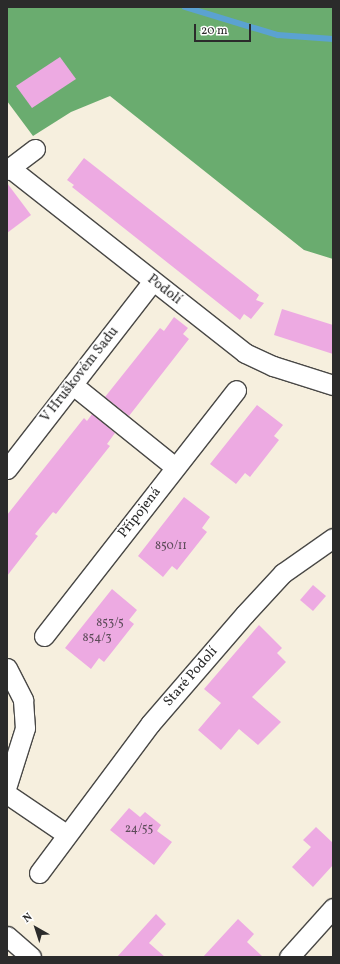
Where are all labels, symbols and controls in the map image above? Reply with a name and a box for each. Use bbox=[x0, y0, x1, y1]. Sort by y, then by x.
scale bar bbox=[196, 16, 253, 42]
text: 20 m bbox=[201, 23, 228, 39]
street label: Podolí bbox=[143, 271, 185, 309]
street label: V Hruškovém Sadu bbox=[37, 324, 123, 426]
street label: Připojená bbox=[115, 484, 165, 542]
house number: 850/11 bbox=[155, 540, 187, 554]
house number: 853/5 bbox=[96, 617, 124, 631]
house number: 854/3 bbox=[82, 632, 112, 646]
street label: Staré Podolí bbox=[160, 644, 222, 710]
house number: 24/55 bbox=[125, 823, 153, 837]
north arrow bbox=[16, 908, 56, 948]
text: N bbox=[20, 910, 36, 927]

